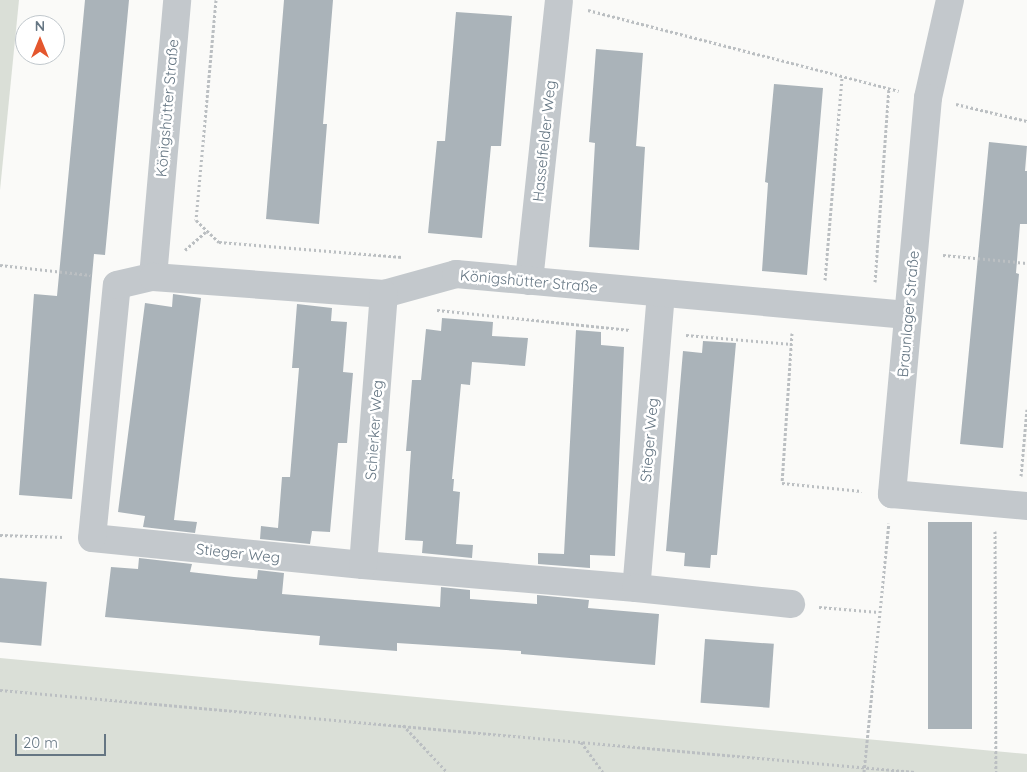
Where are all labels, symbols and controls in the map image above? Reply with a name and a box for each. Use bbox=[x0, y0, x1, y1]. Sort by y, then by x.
north arrow bbox=[15, 15, 65, 65]
text: N bbox=[35, 17, 45, 35]
street label: Königshütter Straße bbox=[152, 38, 182, 178]
street label: Hasselfelder Weg bbox=[529, 79, 559, 203]
street label: Braunlager Straße bbox=[893, 250, 923, 378]
street label: Königshütter Straße bbox=[459, 266, 599, 296]
street label: Schierker Weg bbox=[362, 379, 386, 481]
street label: Stieger Weg bbox=[636, 397, 662, 483]
street label: Stieger Weg bbox=[195, 540, 281, 566]
scale bar bbox=[18, 724, 109, 756]
text: 20 m bbox=[23, 733, 58, 752]

